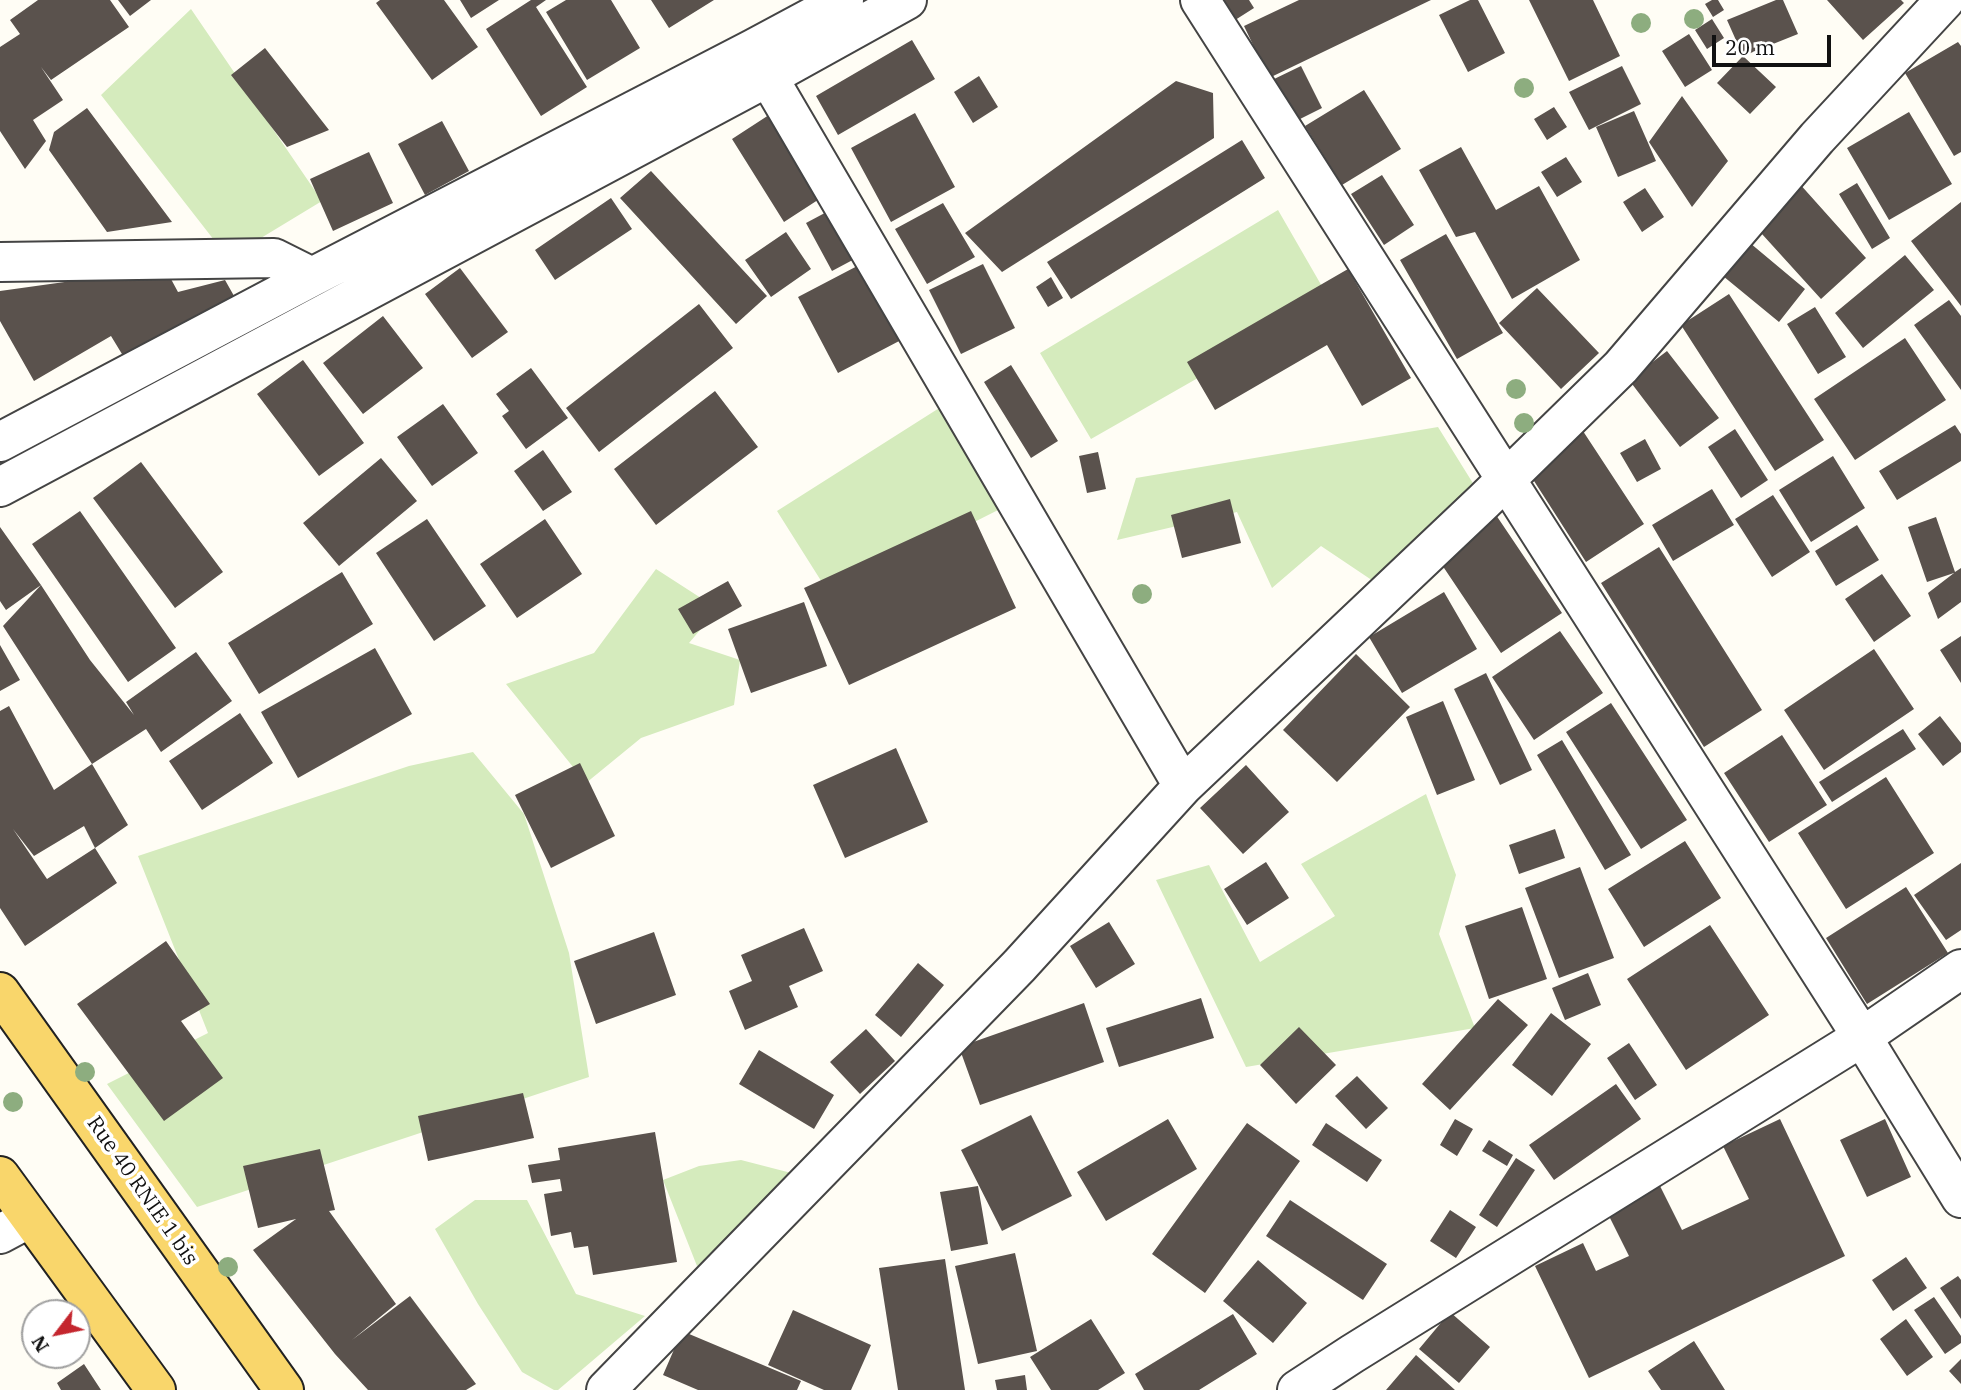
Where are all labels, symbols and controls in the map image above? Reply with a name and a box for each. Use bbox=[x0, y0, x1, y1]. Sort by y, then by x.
scale bar bbox=[1716, 21, 1835, 65]
text: 20 m bbox=[1725, 33, 1775, 61]
street label: Rue 40 RNIE 1 bis bbox=[81, 1112, 203, 1270]
north arrow bbox=[21, 1299, 91, 1369]
text: N bbox=[26, 1331, 54, 1357]

